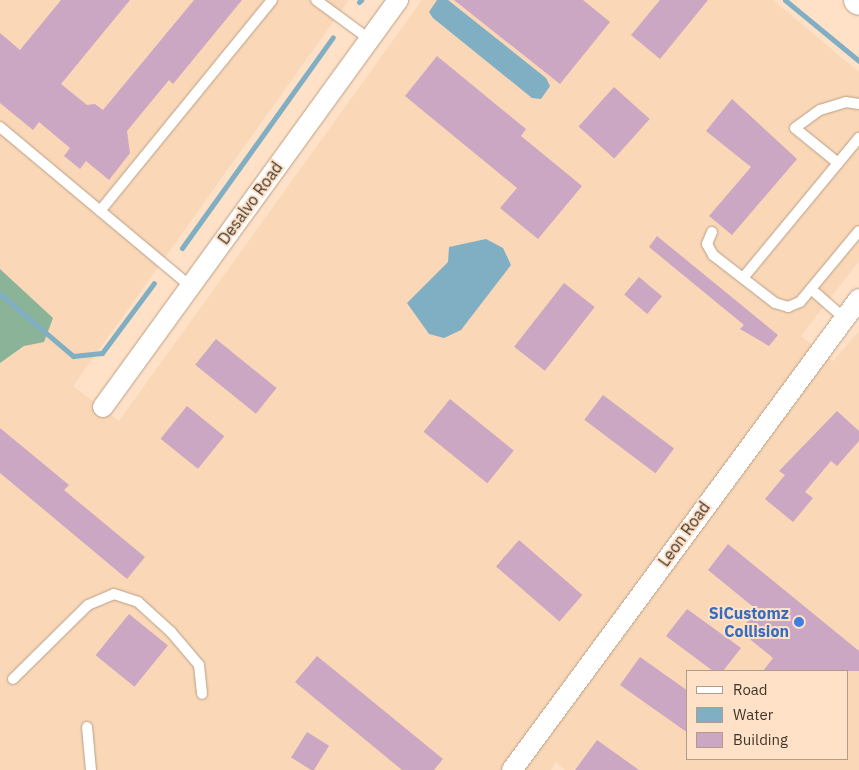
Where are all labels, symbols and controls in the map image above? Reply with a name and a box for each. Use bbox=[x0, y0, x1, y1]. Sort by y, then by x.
street label: Desalvo Road bbox=[214, 158, 286, 248]
street label: Leon Road bbox=[654, 498, 714, 570]
place label: SiCustomz Collision bbox=[709, 603, 789, 641]
marker: SiCustomz Collision bbox=[793, 616, 805, 628]
legend bbox=[686, 670, 849, 760]
text: Road bbox=[733, 680, 768, 699]
text: Water bbox=[733, 705, 773, 724]
text: Building bbox=[733, 730, 788, 749]

